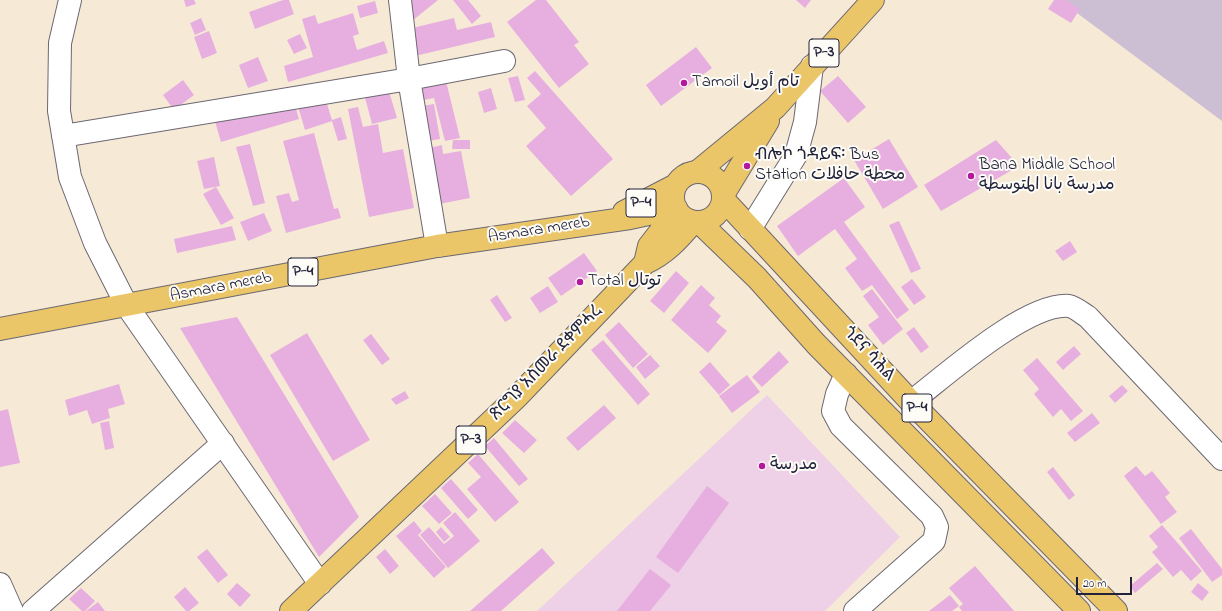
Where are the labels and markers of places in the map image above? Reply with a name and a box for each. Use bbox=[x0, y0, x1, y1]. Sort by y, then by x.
place label: Tamoil تام أويل bbox=[692, 73, 799, 93]
marker: Tamoil تام أويل bbox=[679, 78, 689, 88]
place label: ብሎኮ ጎዳይፍ፡ Bus Station محطة حافلات bbox=[755, 146, 905, 186]
place label: Bana Middle School مدرسة بانا المتوسطة bbox=[979, 156, 1115, 196]
marker: ብሎኮ ጎዳይፍ፡ Bus Station محطة حافلات bbox=[742, 161, 752, 171]
marker: Bana Middle School مدرسة بانا المتوسطة bbox=[966, 171, 976, 181]
place label: Total توتال bbox=[588, 272, 661, 292]
marker: Total توتال bbox=[575, 277, 585, 287]
place label: مدرسة bbox=[770, 456, 817, 476]
marker: مدرسة bbox=[757, 461, 767, 471]

